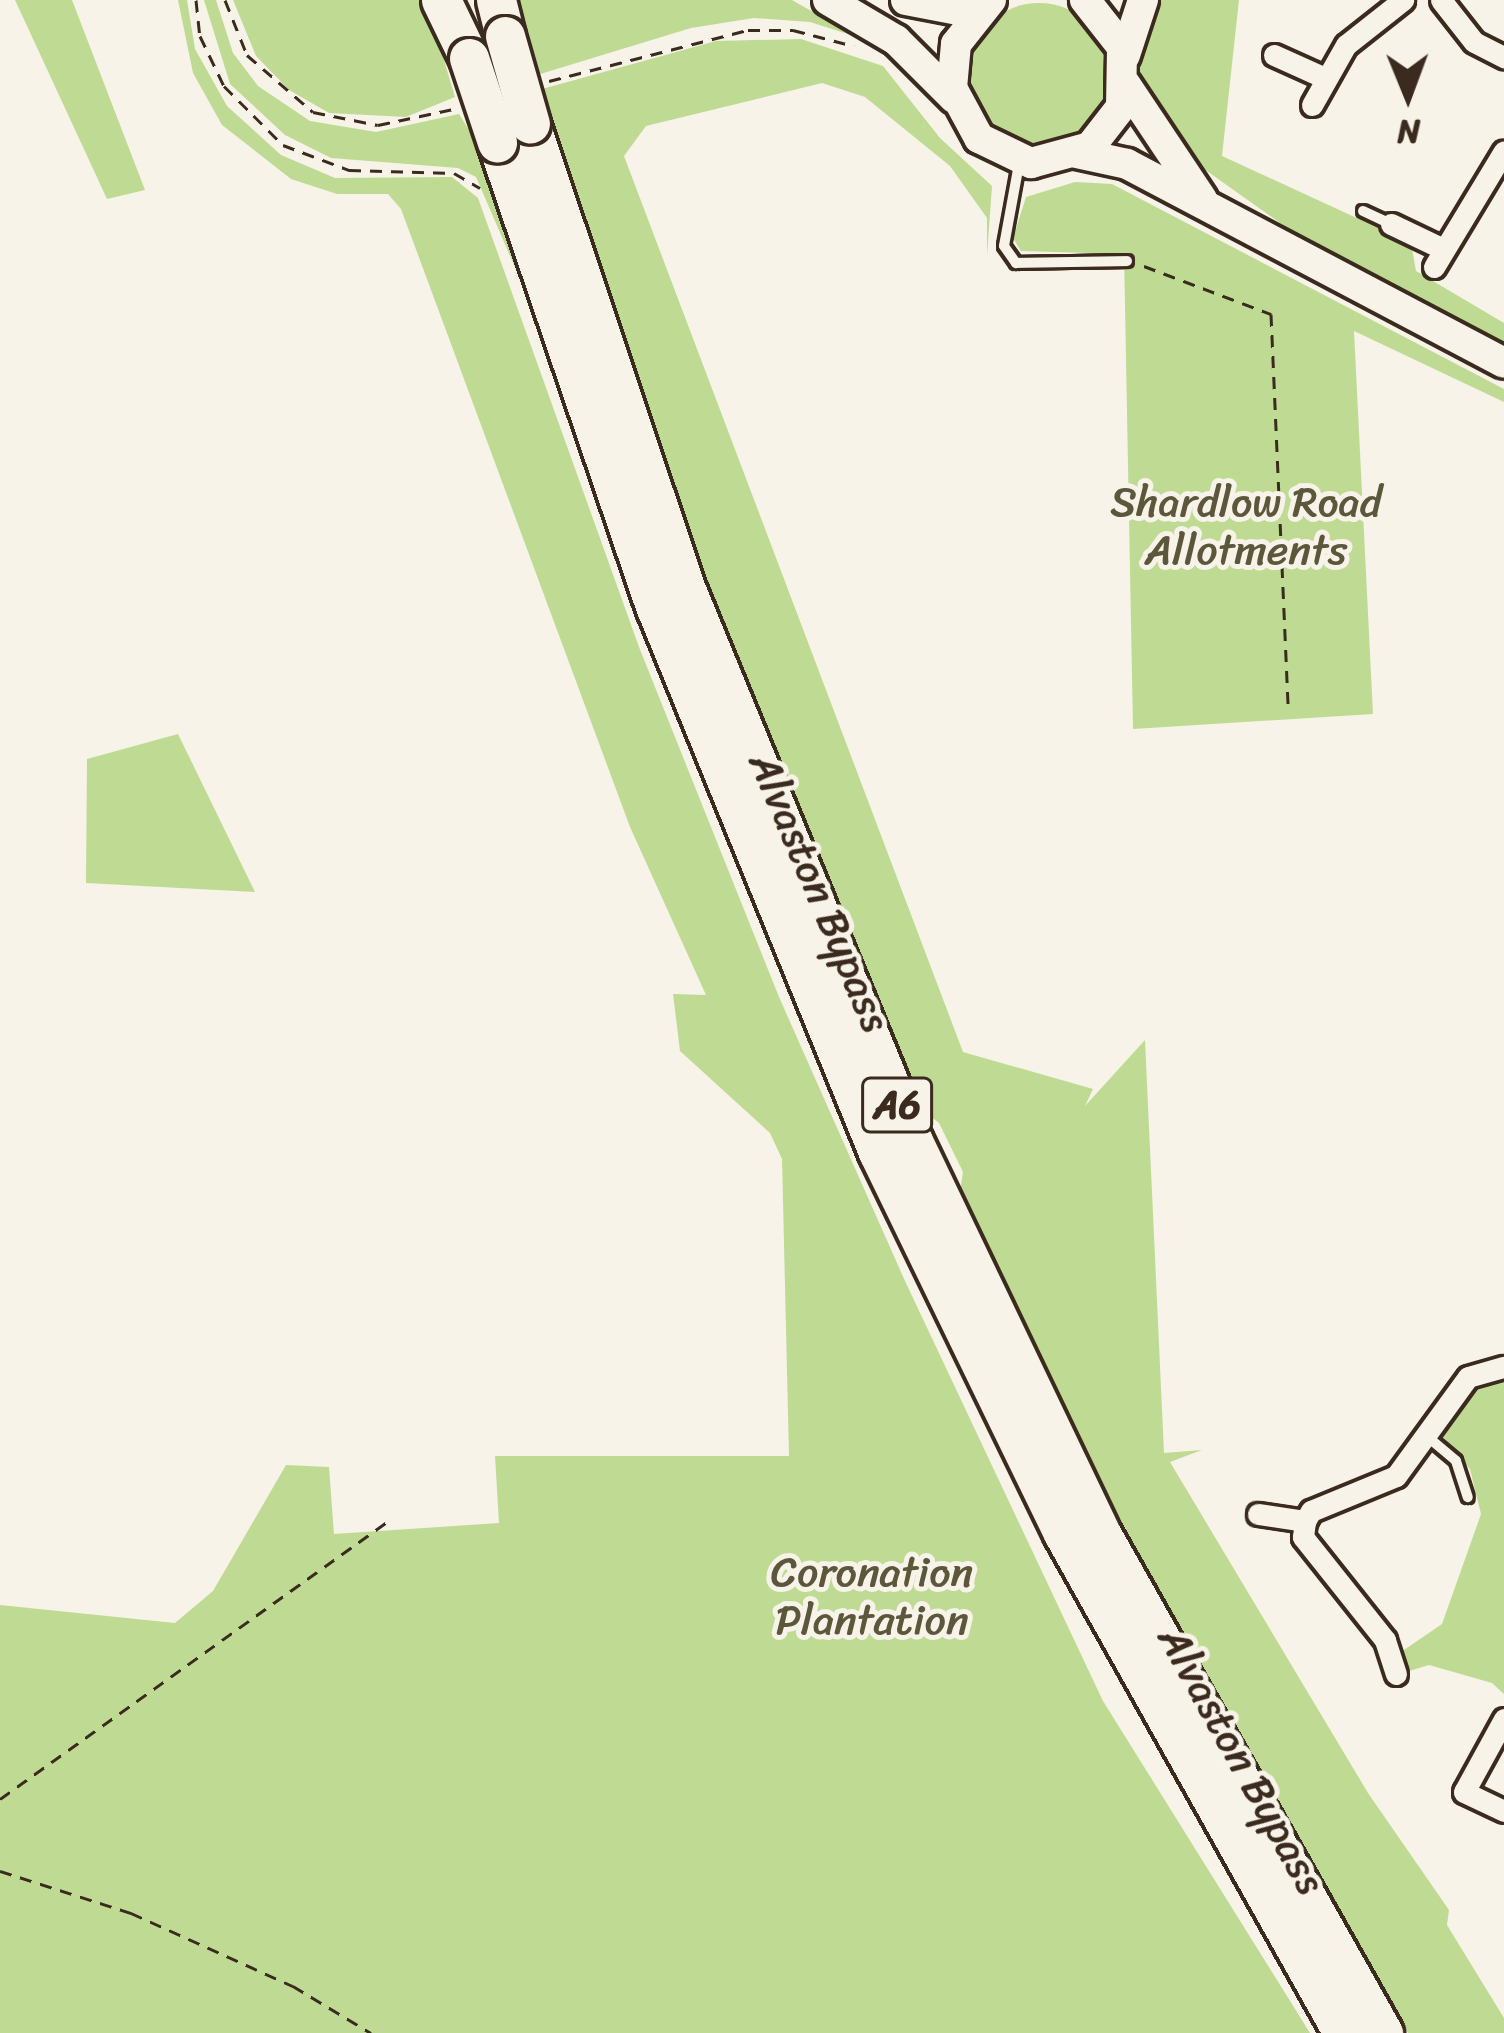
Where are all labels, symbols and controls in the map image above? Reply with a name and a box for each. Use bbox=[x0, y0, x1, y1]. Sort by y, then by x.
north arrow bbox=[1348, 36, 1468, 156]
text: N bbox=[1397, 103, 1421, 161]
park label: Shardlow Road Allotments bbox=[1110, 477, 1382, 576]
street label: Alvaston Bypass bbox=[738, 745, 902, 1039]
road number: A6 bbox=[861, 1072, 933, 1138]
park label: Coronation Plantation bbox=[771, 1547, 973, 1646]
street label: Alvaston Bypass bbox=[1148, 1617, 1336, 1903]

